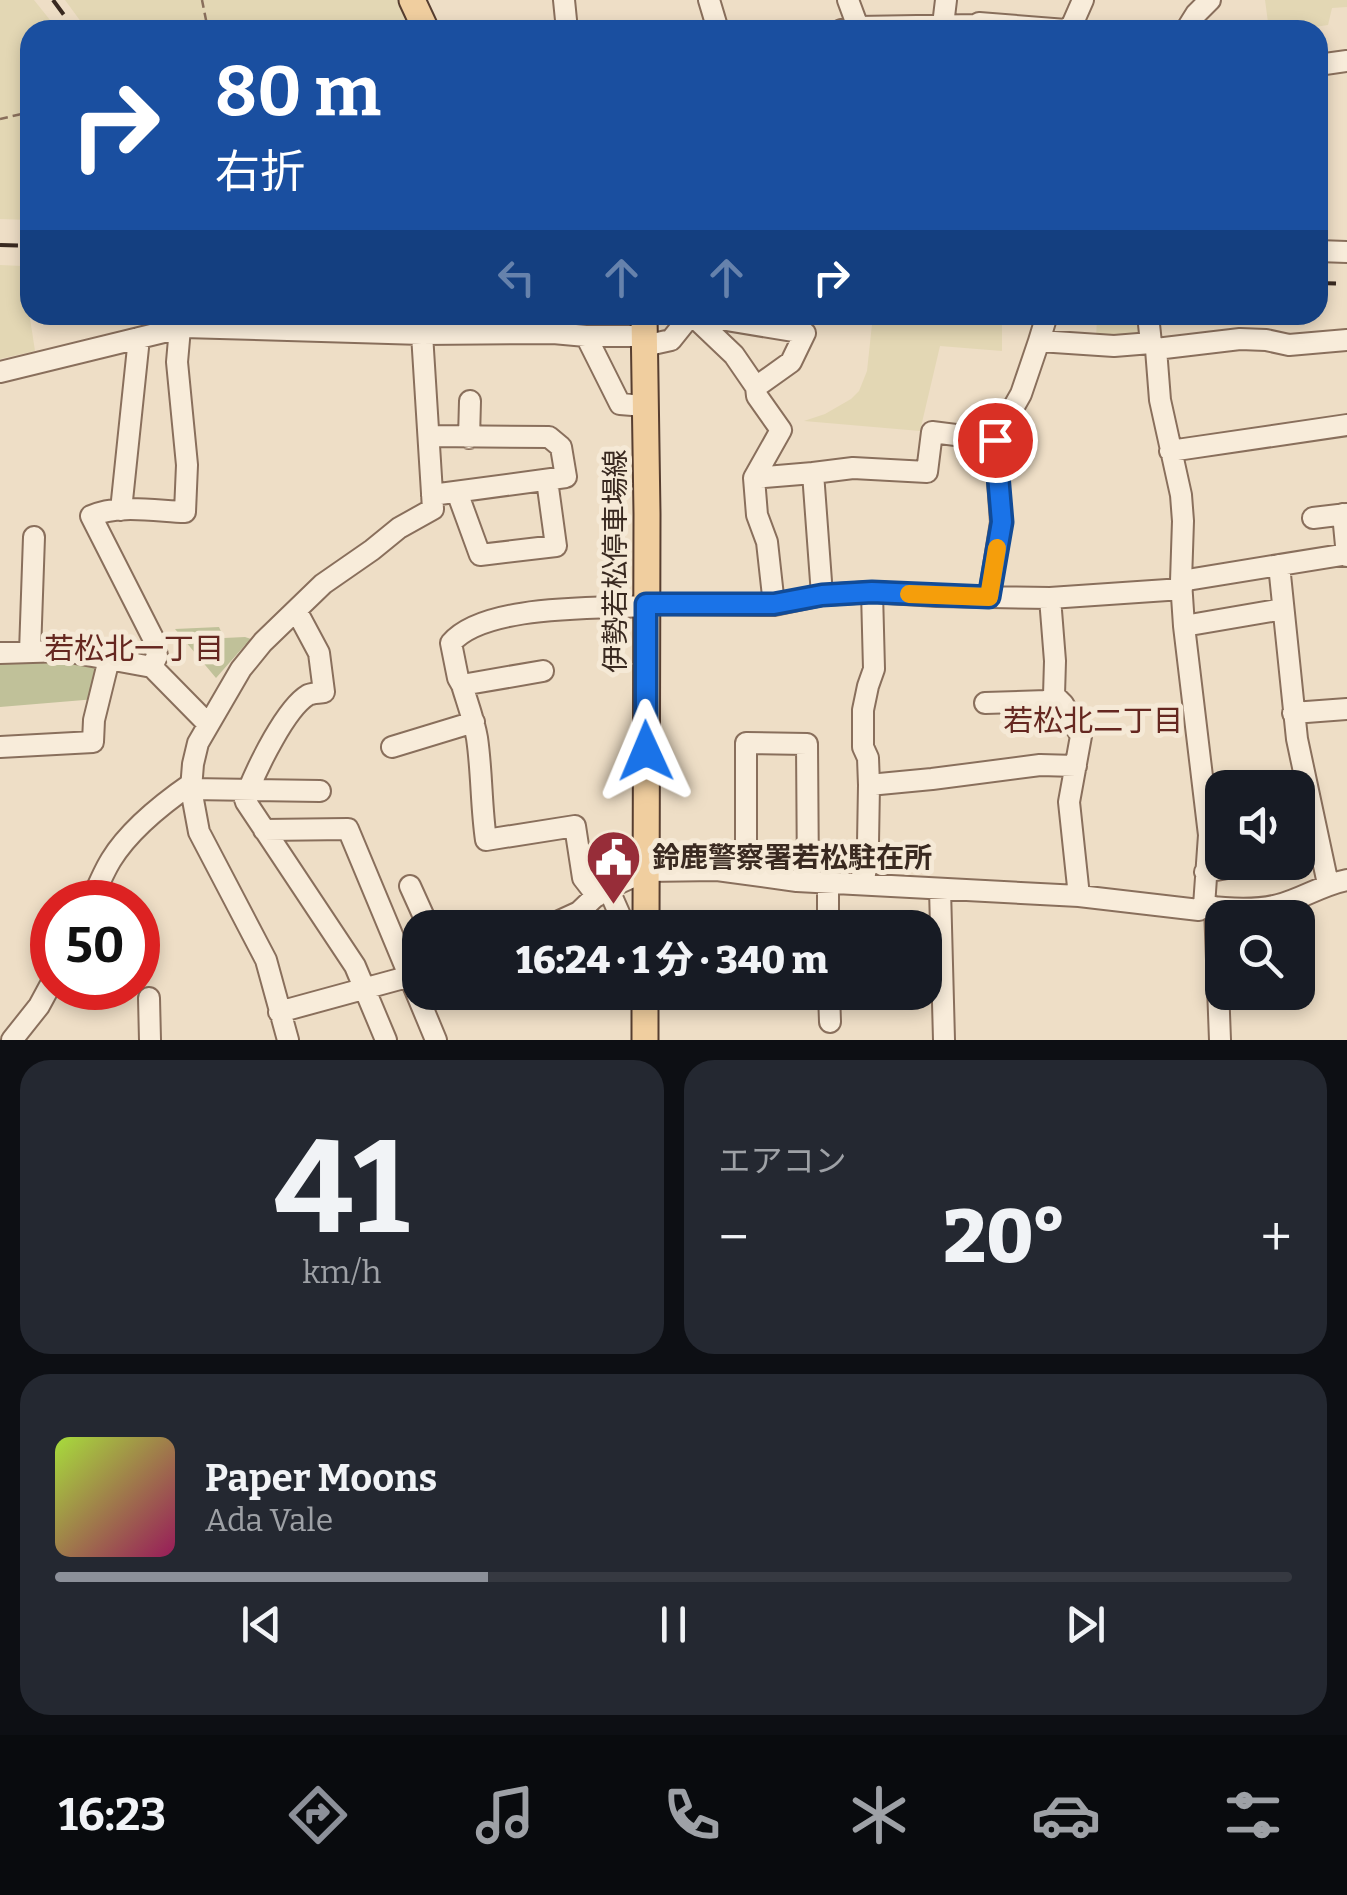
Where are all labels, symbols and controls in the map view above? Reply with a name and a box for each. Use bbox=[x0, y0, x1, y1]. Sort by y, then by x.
text: 80 m bbox=[215, 50, 381, 134]
icon: right bbox=[50, 60, 180, 190]
text: 右折 bbox=[215, 145, 305, 199]
icon: left bbox=[489, 250, 544, 305]
icon: ahead bbox=[594, 250, 649, 305]
icon: ahead bbox=[699, 250, 754, 305]
icon: right bbox=[804, 250, 859, 305]
pin bbox=[953, 398, 1038, 483]
icon: arrive bbox=[968, 413, 1023, 468]
street label: 伊勢若松停車場線 bbox=[599, 449, 632, 673]
district label: 若松北一丁目 bbox=[44, 631, 224, 667]
position arrow bbox=[594, 699, 698, 803]
district label: 若松北二丁目 bbox=[1003, 703, 1183, 739]
map controls bbox=[1205, 770, 1315, 1010]
button: sound bbox=[1205, 770, 1315, 880]
public building icon: 鈴鹿警察署若松駐在所 bbox=[583, 827, 643, 906]
place label: 鈴鹿警察署若松駐在所 bbox=[652, 841, 932, 874]
speed limit sign: 50 bbox=[30, 880, 160, 1010]
button: search bbox=[1205, 900, 1315, 1010]
text: 16:24 · 1 分 · 340 m bbox=[516, 937, 828, 983]
text: 41 bbox=[274, 1110, 409, 1266]
text: エアコン bbox=[719, 1142, 847, 1180]
text: 20° bbox=[943, 1192, 1066, 1282]
text: − bbox=[719, 1205, 749, 1271]
text: + bbox=[1261, 1205, 1292, 1271]
text: km/h bbox=[302, 1253, 381, 1291]
text: Paper Moons bbox=[205, 1455, 437, 1501]
text: Ada Vale bbox=[205, 1501, 333, 1539]
icon: previous bbox=[234, 1597, 289, 1652]
icon: pause bbox=[646, 1597, 701, 1652]
icon: next bbox=[1058, 1597, 1113, 1652]
icon: directions bbox=[283, 1780, 353, 1850]
icon: music bbox=[470, 1780, 540, 1850]
icon: phone bbox=[657, 1780, 727, 1850]
icon: climate bbox=[844, 1780, 914, 1850]
icon: car bbox=[1031, 1780, 1101, 1850]
icon: filters bbox=[1218, 1780, 1288, 1850]
text: 16:23 bbox=[59, 1788, 166, 1842]

